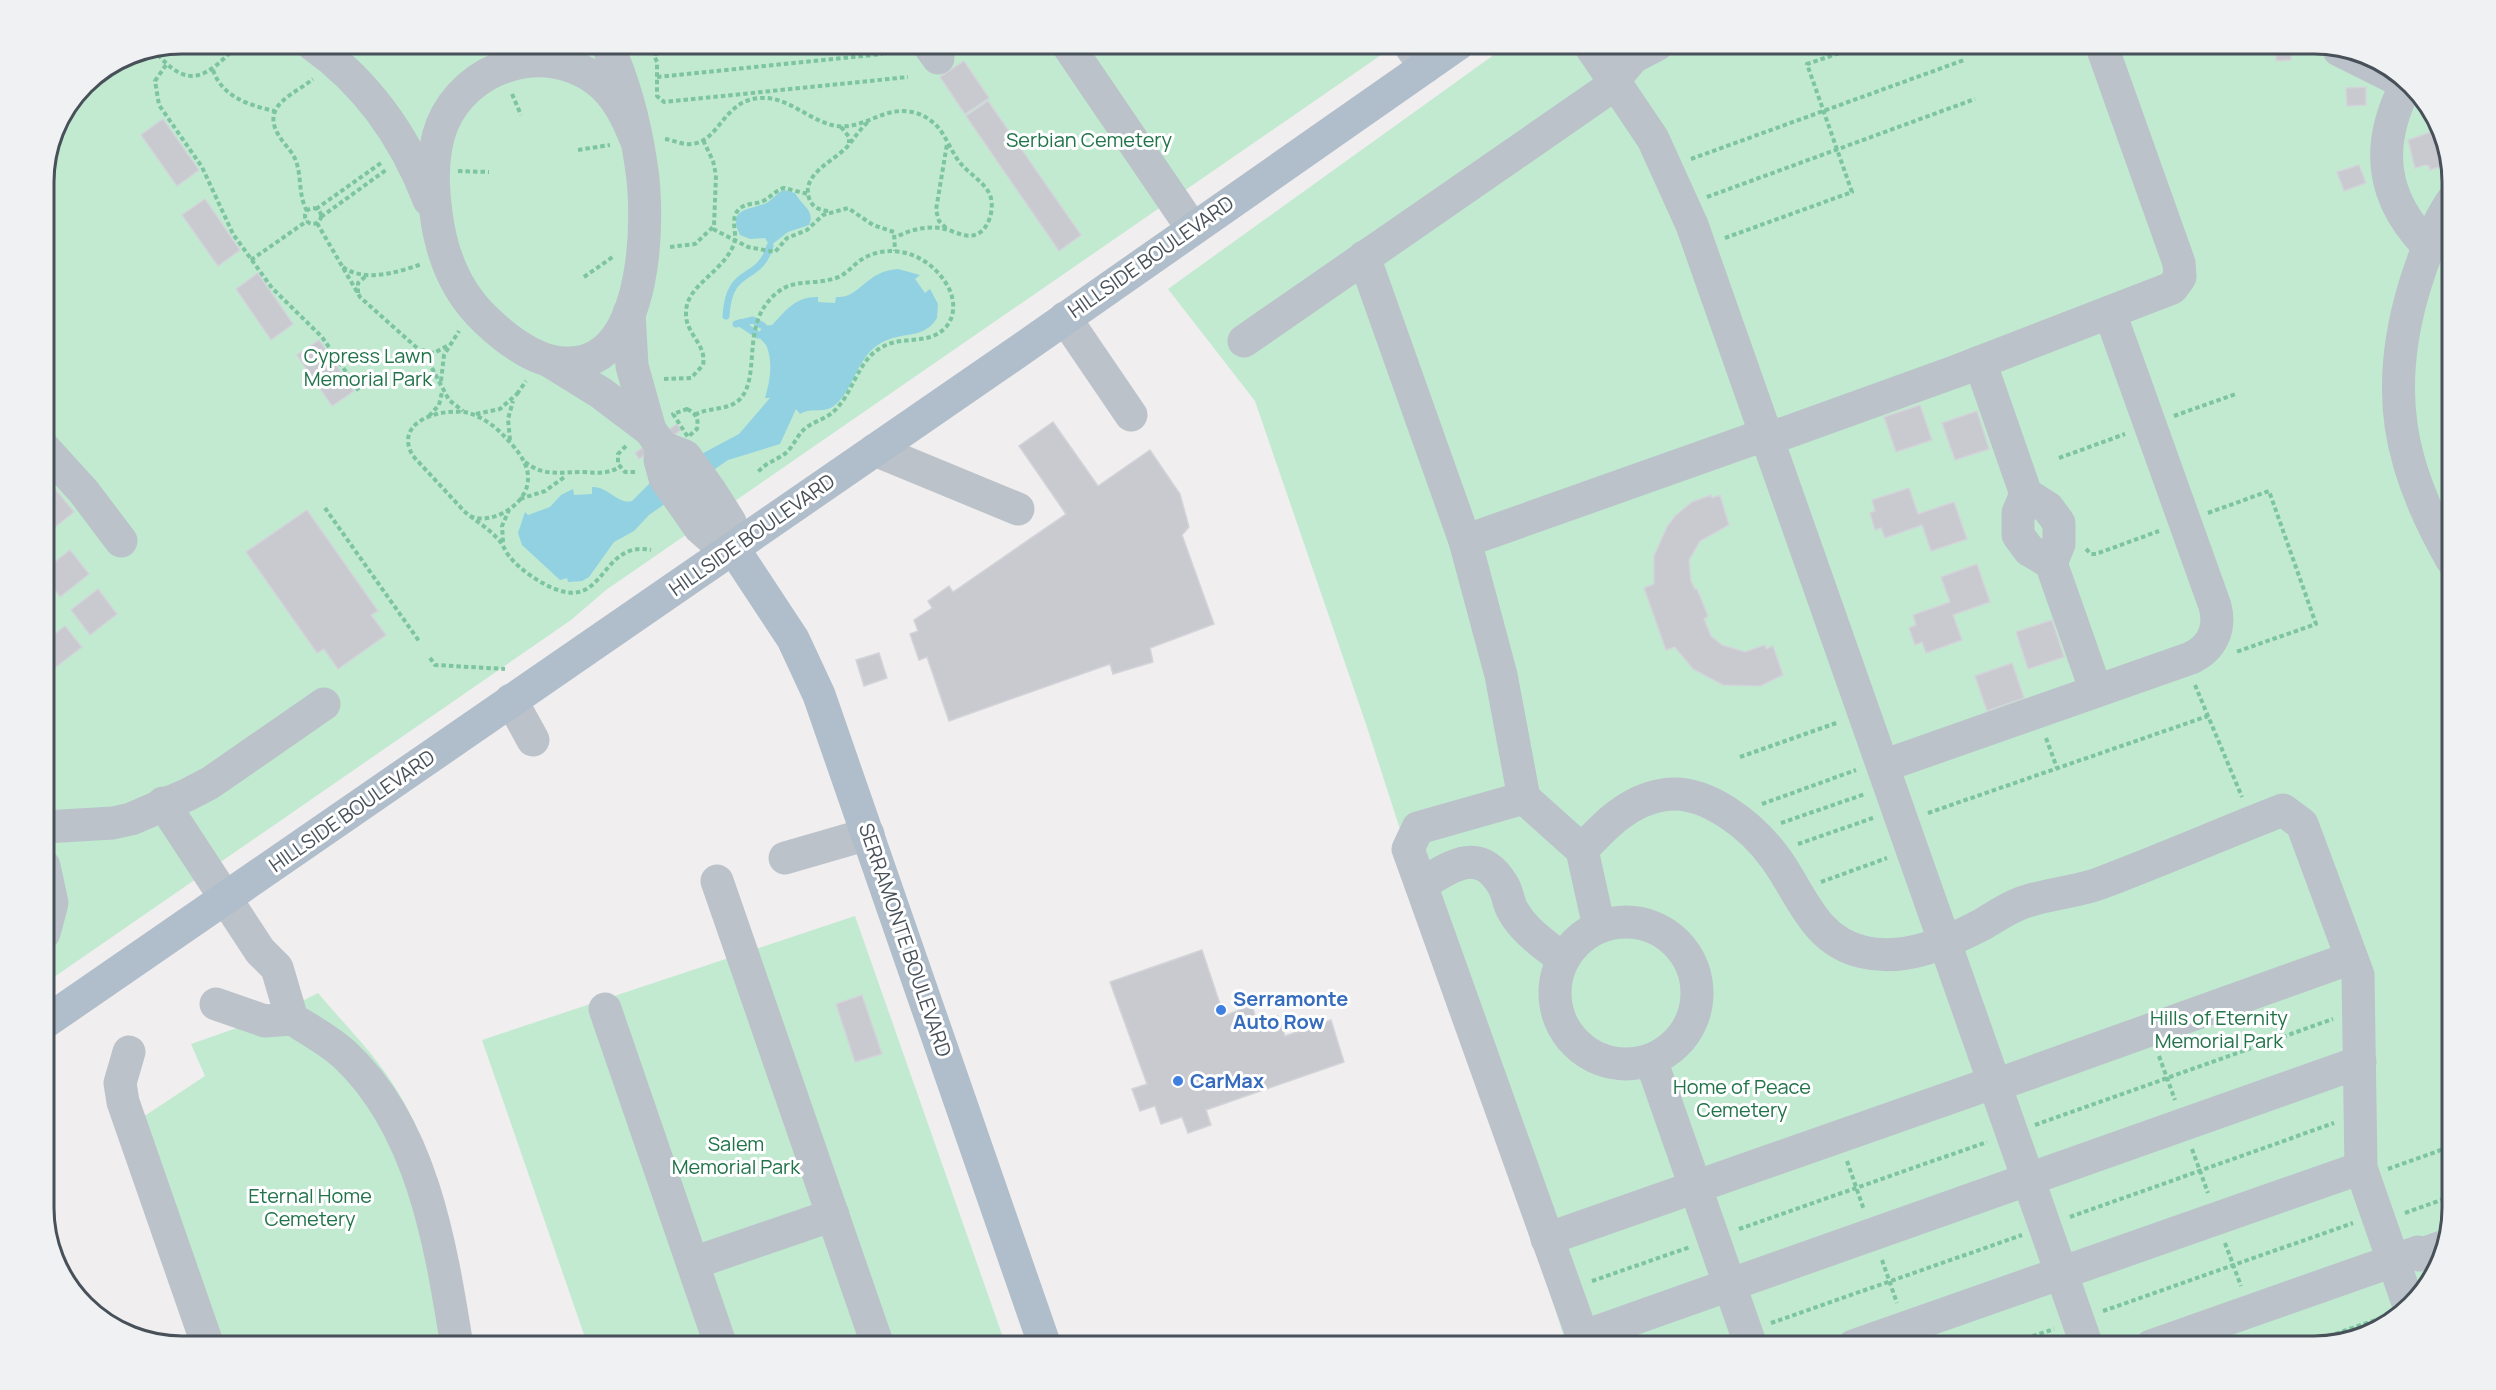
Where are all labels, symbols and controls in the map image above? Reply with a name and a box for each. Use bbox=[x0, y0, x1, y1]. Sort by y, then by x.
park label: Serbian Cemetery bbox=[1006, 126, 1172, 153]
street label: HILLSIDE BOULEVARD bbox=[1063, 189, 1239, 324]
park label: Cypress Lawn Memorial Park bbox=[304, 342, 433, 392]
street label: HILLSIDE BOULEVARD bbox=[664, 467, 840, 602]
street label: HILLSIDE BOULEVARD bbox=[264, 743, 440, 878]
street label: SERRAMONTE BOULEVARD bbox=[853, 819, 958, 1060]
place label: Serramonte Auto Row bbox=[1233, 985, 1348, 1035]
marker: Serramonte Auto Row bbox=[1214, 1003, 1228, 1017]
park label: Hills of Eternity Memorial Park bbox=[2150, 1004, 2288, 1054]
place label: CarMax bbox=[1190, 1067, 1264, 1094]
park label: Home of Peace Cemetery bbox=[1673, 1073, 1811, 1123]
marker: CarMax bbox=[1171, 1074, 1185, 1088]
park label: Salem Memorial Park bbox=[672, 1130, 801, 1180]
park label: Eternal Home Cemetery bbox=[248, 1182, 372, 1232]

